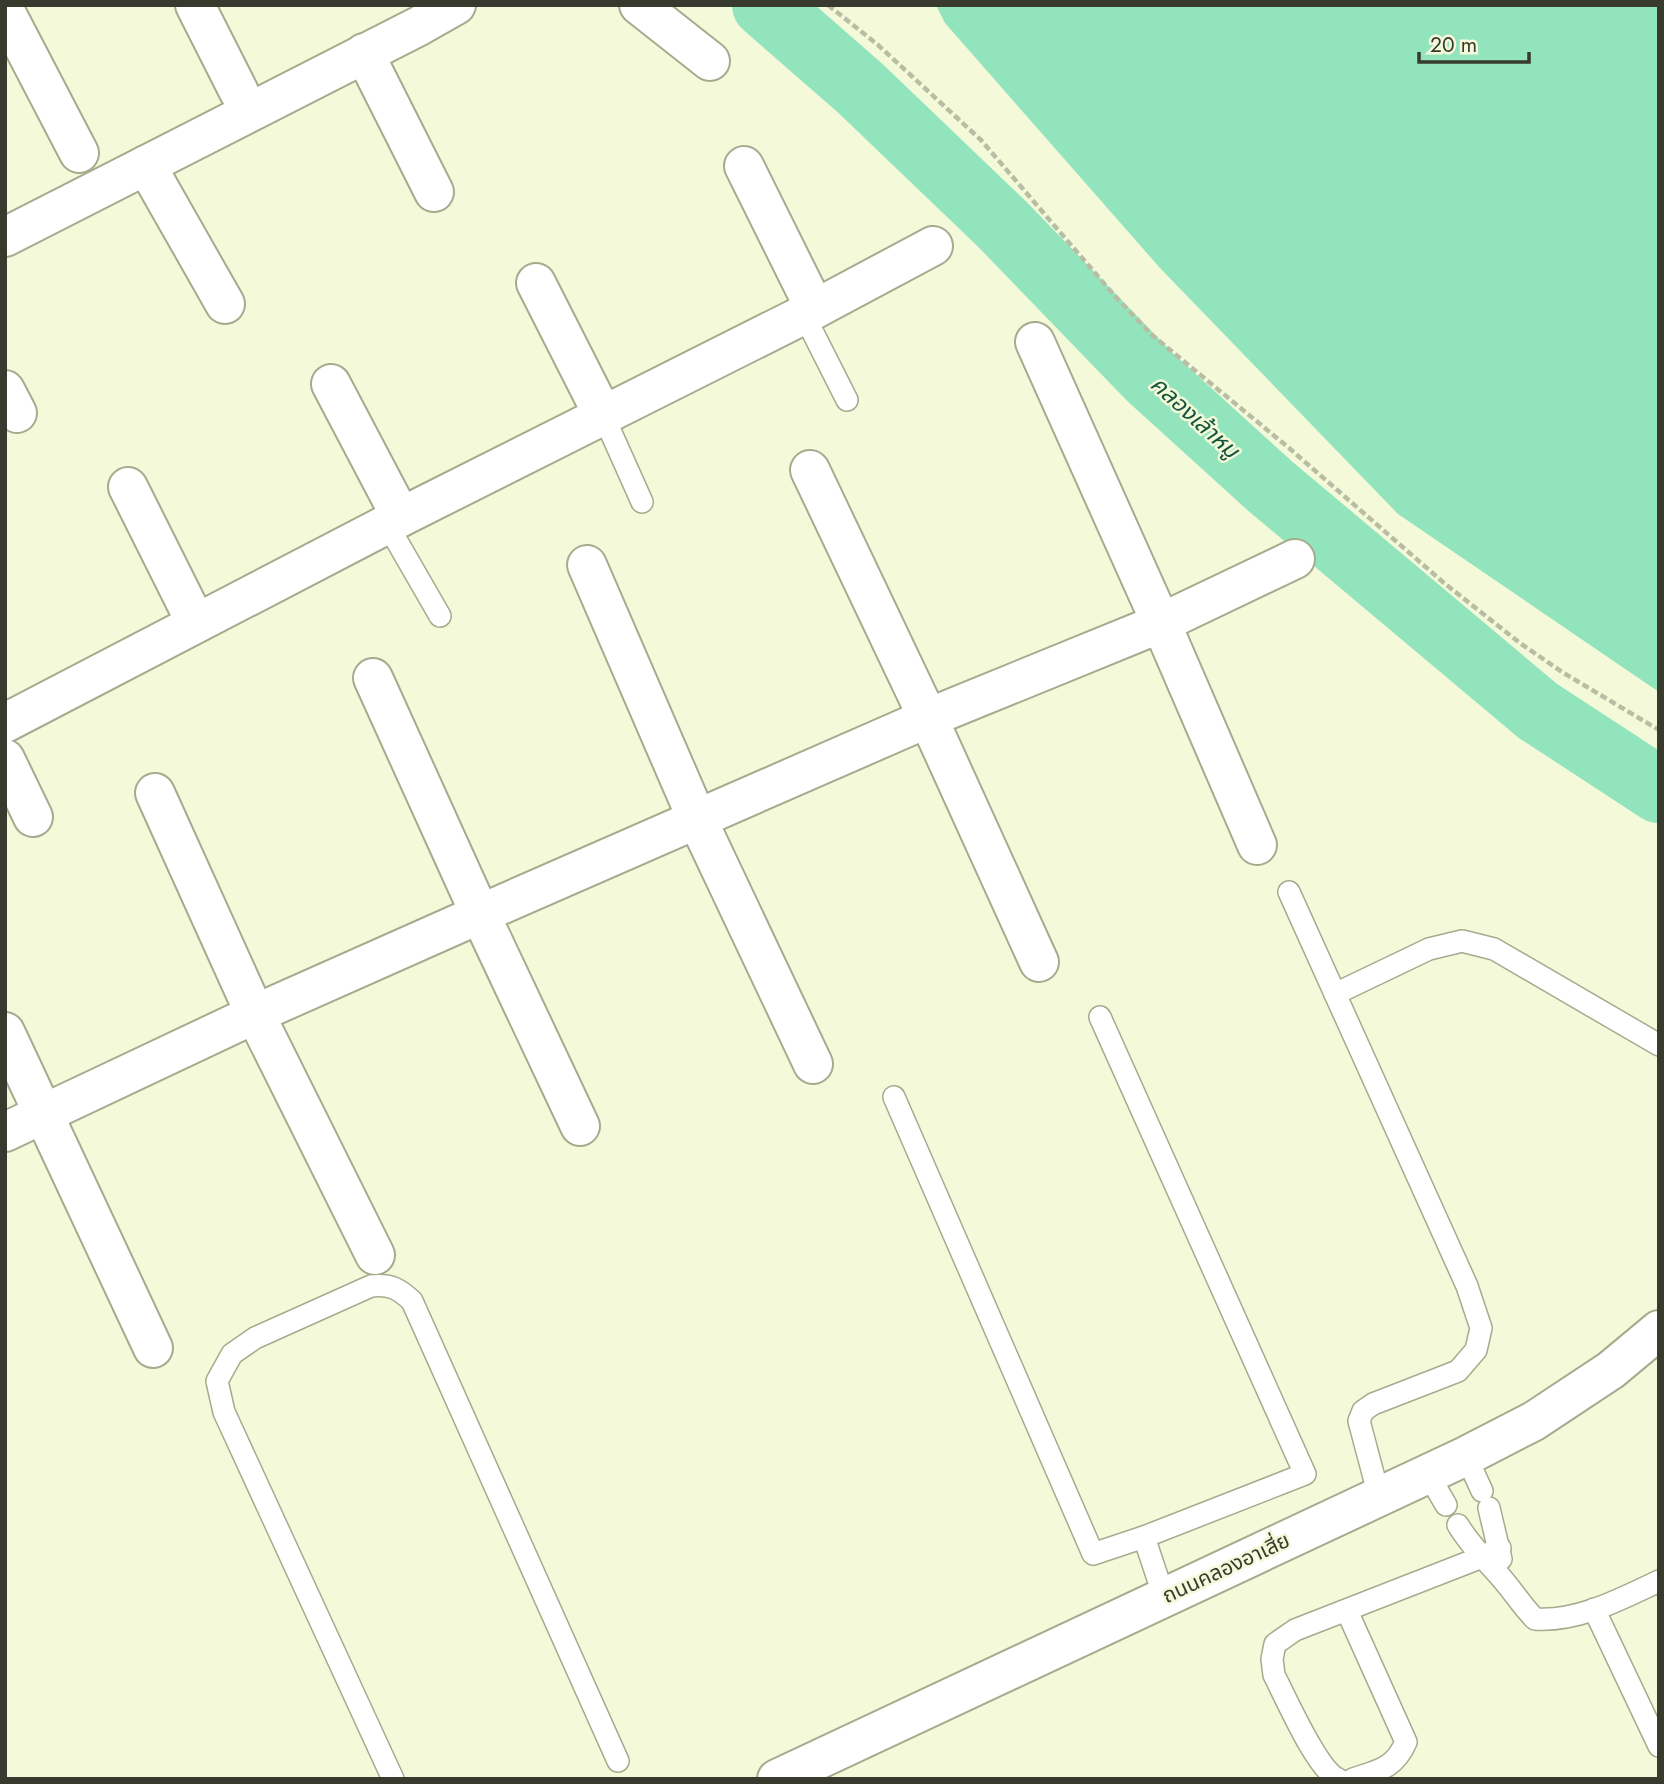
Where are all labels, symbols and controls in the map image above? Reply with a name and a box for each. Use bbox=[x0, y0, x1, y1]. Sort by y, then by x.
scale bar bbox=[1419, 21, 1529, 65]
text: 20 m bbox=[1430, 30, 1477, 60]
water label: คลองเล้าหมู bbox=[1143, 368, 1248, 468]
street label: ถนนคลองอาเสี่ย bbox=[1157, 1525, 1295, 1611]

